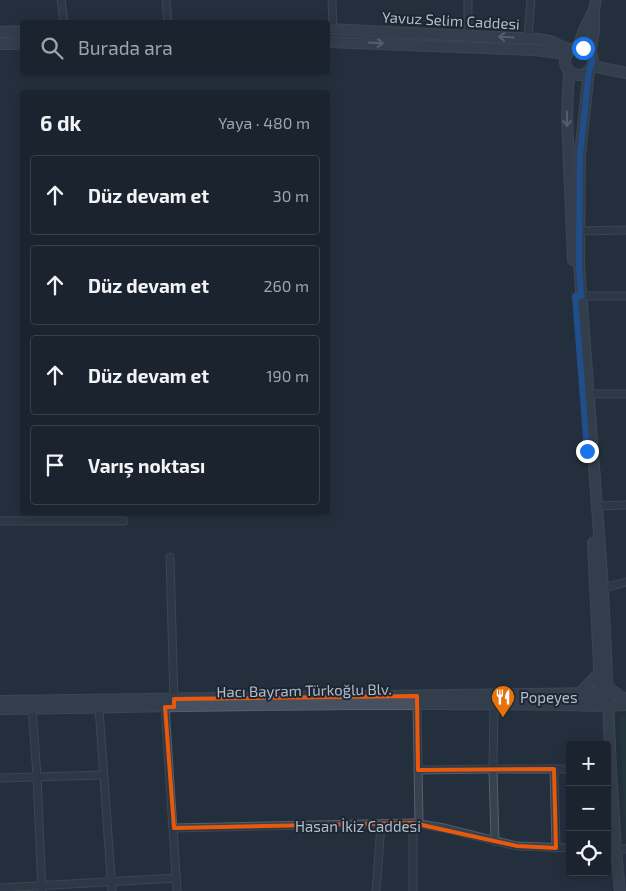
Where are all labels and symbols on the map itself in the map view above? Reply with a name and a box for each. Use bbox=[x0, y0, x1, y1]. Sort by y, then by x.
street label: Yavuz Selim Caddesi bbox=[382, 7, 520, 33]
one-way arrow bbox=[498, 33, 514, 42]
route start bbox=[572, 37, 595, 60]
one-way arrow bbox=[368, 39, 384, 48]
one-way arrow bbox=[562, 111, 572, 127]
route end bbox=[576, 440, 599, 463]
street label: Hacı Bayram Türkoğlu Blv. bbox=[216, 679, 392, 701]
restaurant icon: Popeyes bbox=[490, 684, 516, 718]
place label: Popeyes bbox=[520, 688, 578, 706]
street label: Hasan İkiz Caddesi bbox=[295, 817, 421, 835]

